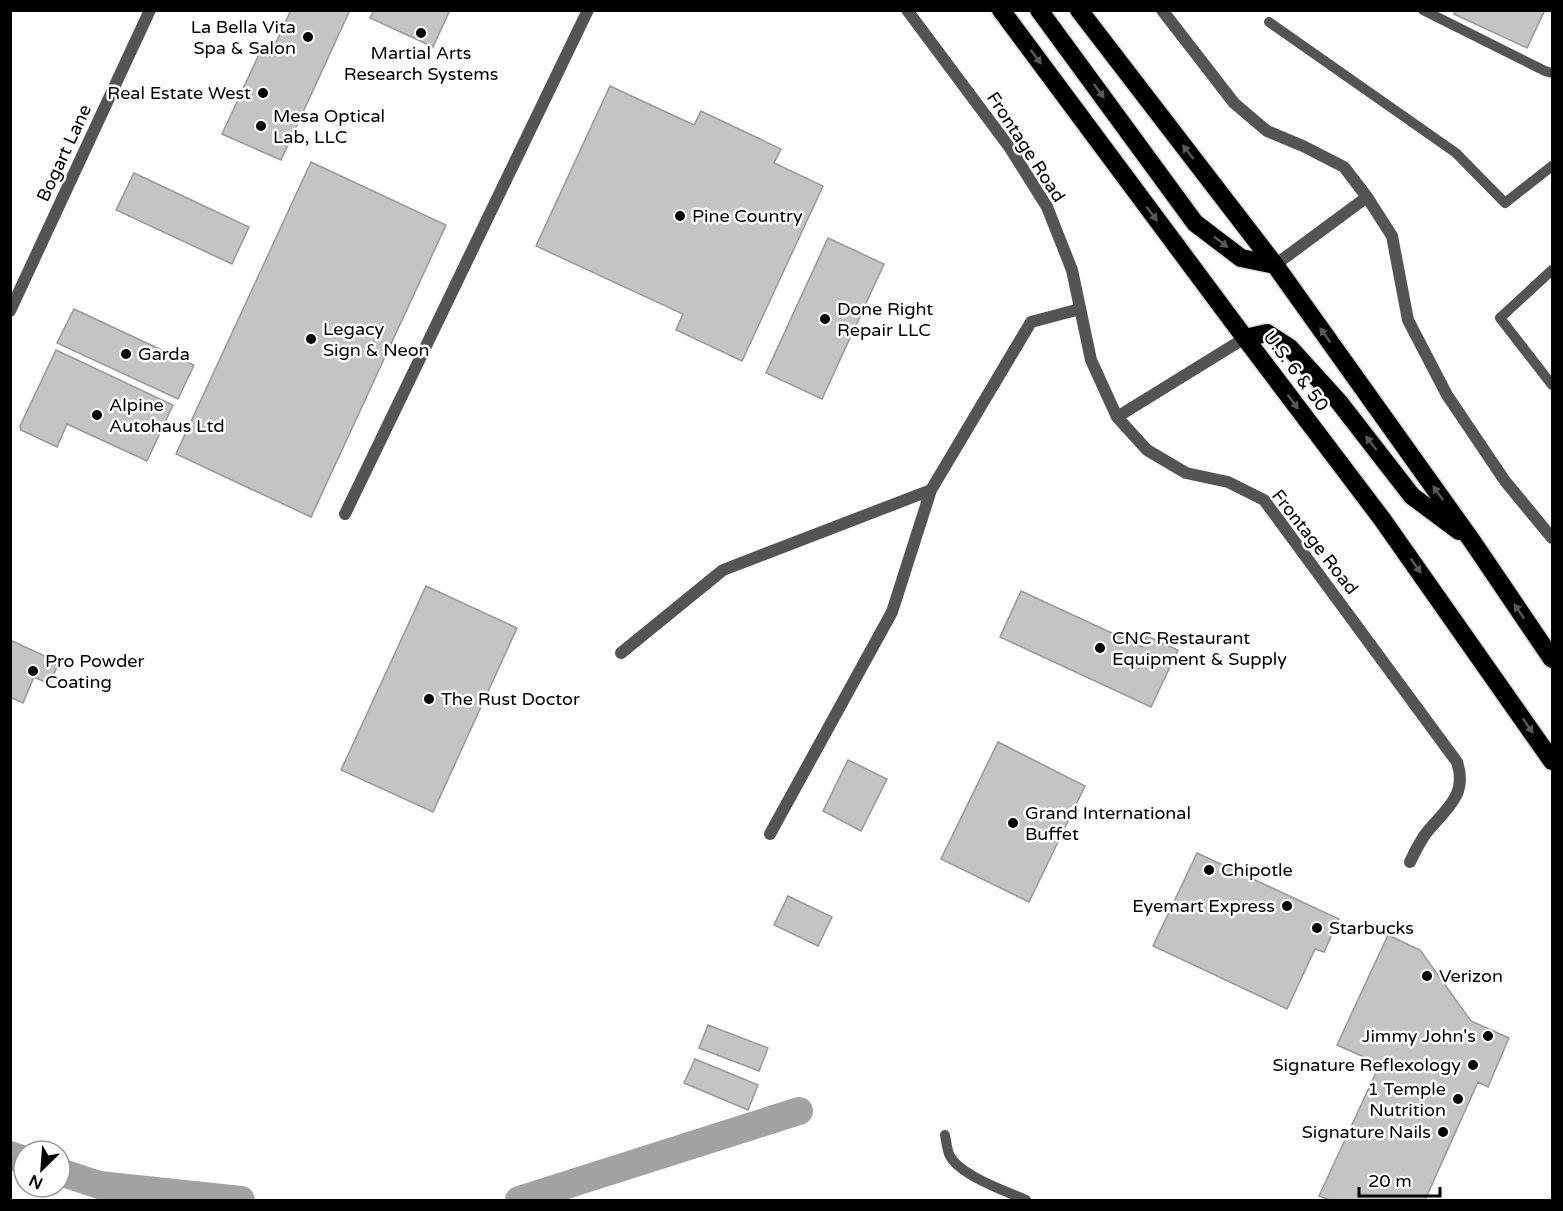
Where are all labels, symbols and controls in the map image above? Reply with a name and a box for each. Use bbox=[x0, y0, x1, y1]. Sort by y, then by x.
place label: La Bella Vita Spa & Salon bbox=[191, 16, 296, 59]
marker: Martial Arts Research Systems bbox=[414, 26, 428, 40]
marker: La Bella Vita Spa & Salon bbox=[301, 30, 315, 44]
place label: Martial Arts Research Systems bbox=[344, 42, 498, 85]
one-way arrow bbox=[1029, 50, 1041, 65]
place label: Real Estate West bbox=[107, 82, 251, 104]
one-way arrow bbox=[1093, 83, 1105, 99]
marker: Real Estate West bbox=[256, 86, 270, 100]
street label: Frontage Road bbox=[982, 88, 1070, 206]
street label: Bogart Lane bbox=[32, 101, 96, 205]
place label: Mesa Optical Lab, LLC bbox=[273, 105, 385, 148]
marker: Mesa Optical Lab, LLC bbox=[254, 119, 268, 133]
one-way arrow bbox=[1181, 144, 1194, 160]
place label: Pine Country bbox=[692, 205, 803, 227]
one-way arrow bbox=[1146, 205, 1158, 221]
marker: Pine Country bbox=[673, 209, 687, 223]
one-way arrow bbox=[1213, 236, 1228, 248]
place label: Done Right Repair LLC bbox=[837, 298, 933, 341]
marker: Done Right Repair LLC bbox=[818, 312, 832, 326]
place label: Legacy Sign & Neon bbox=[323, 318, 430, 361]
street label: U.S. 6 & 50 bbox=[1259, 326, 1333, 416]
one-way arrow bbox=[1319, 327, 1331, 342]
marker: Legacy Sign & Neon bbox=[304, 332, 318, 346]
place label: Garda bbox=[138, 343, 190, 365]
marker: Garda bbox=[119, 347, 133, 361]
place label: Alpine Autohaus Ltd bbox=[109, 394, 225, 437]
one-way arrow bbox=[1287, 394, 1299, 409]
marker: Alpine Autohaus Ltd bbox=[90, 408, 104, 422]
one-way arrow bbox=[1364, 435, 1377, 451]
street label: Frontage Road bbox=[1267, 485, 1363, 599]
one-way arrow bbox=[1432, 486, 1444, 502]
one-way arrow bbox=[1410, 558, 1422, 574]
one-way arrow bbox=[1514, 603, 1525, 619]
place label: CNC Restaurant Equipment & Supply bbox=[1112, 627, 1287, 670]
marker: CNC Restaurant Equipment & Supply bbox=[1093, 641, 1107, 655]
place label: Pro Powder Coating bbox=[45, 650, 145, 693]
marker: Pro Powder Coating bbox=[26, 664, 40, 678]
place label: The Rust Doctor bbox=[441, 688, 580, 710]
marker: The Rust Doctor bbox=[422, 692, 436, 706]
one-way arrow bbox=[1522, 718, 1533, 734]
place label: Grand International Buffet bbox=[1025, 802, 1191, 845]
marker: Grand International Buffet bbox=[1006, 816, 1020, 830]
place label: Chipotle bbox=[1221, 859, 1293, 881]
marker: Chipotle bbox=[1202, 863, 1216, 877]
place label: Eyemart Express bbox=[1132, 895, 1275, 917]
marker: Eyemart Express bbox=[1280, 899, 1294, 913]
place label: Starbucks bbox=[1329, 917, 1414, 939]
marker: Starbucks bbox=[1310, 921, 1324, 935]
place label: Verizon bbox=[1439, 965, 1503, 987]
marker: Verizon bbox=[1420, 969, 1434, 983]
place label: Jimmy John's bbox=[1362, 1025, 1476, 1047]
marker: Jimmy John's bbox=[1481, 1029, 1495, 1043]
place label: Signature Reflexology bbox=[1273, 1054, 1461, 1076]
marker: Signature Reflexology bbox=[1466, 1058, 1480, 1072]
place label: 1 Temple Nutrition bbox=[1367, 1078, 1446, 1121]
marker: 1 Temple Nutrition bbox=[1451, 1092, 1465, 1106]
place label: Signature Nails bbox=[1302, 1121, 1431, 1143]
marker: Signature Nails bbox=[1436, 1125, 1450, 1139]
north arrow bbox=[12, 1139, 72, 1199]
scale bar bbox=[1359, 1160, 1440, 1198]
text: N bbox=[26, 1170, 46, 1193]
text: 20 m bbox=[1368, 1170, 1412, 1192]

